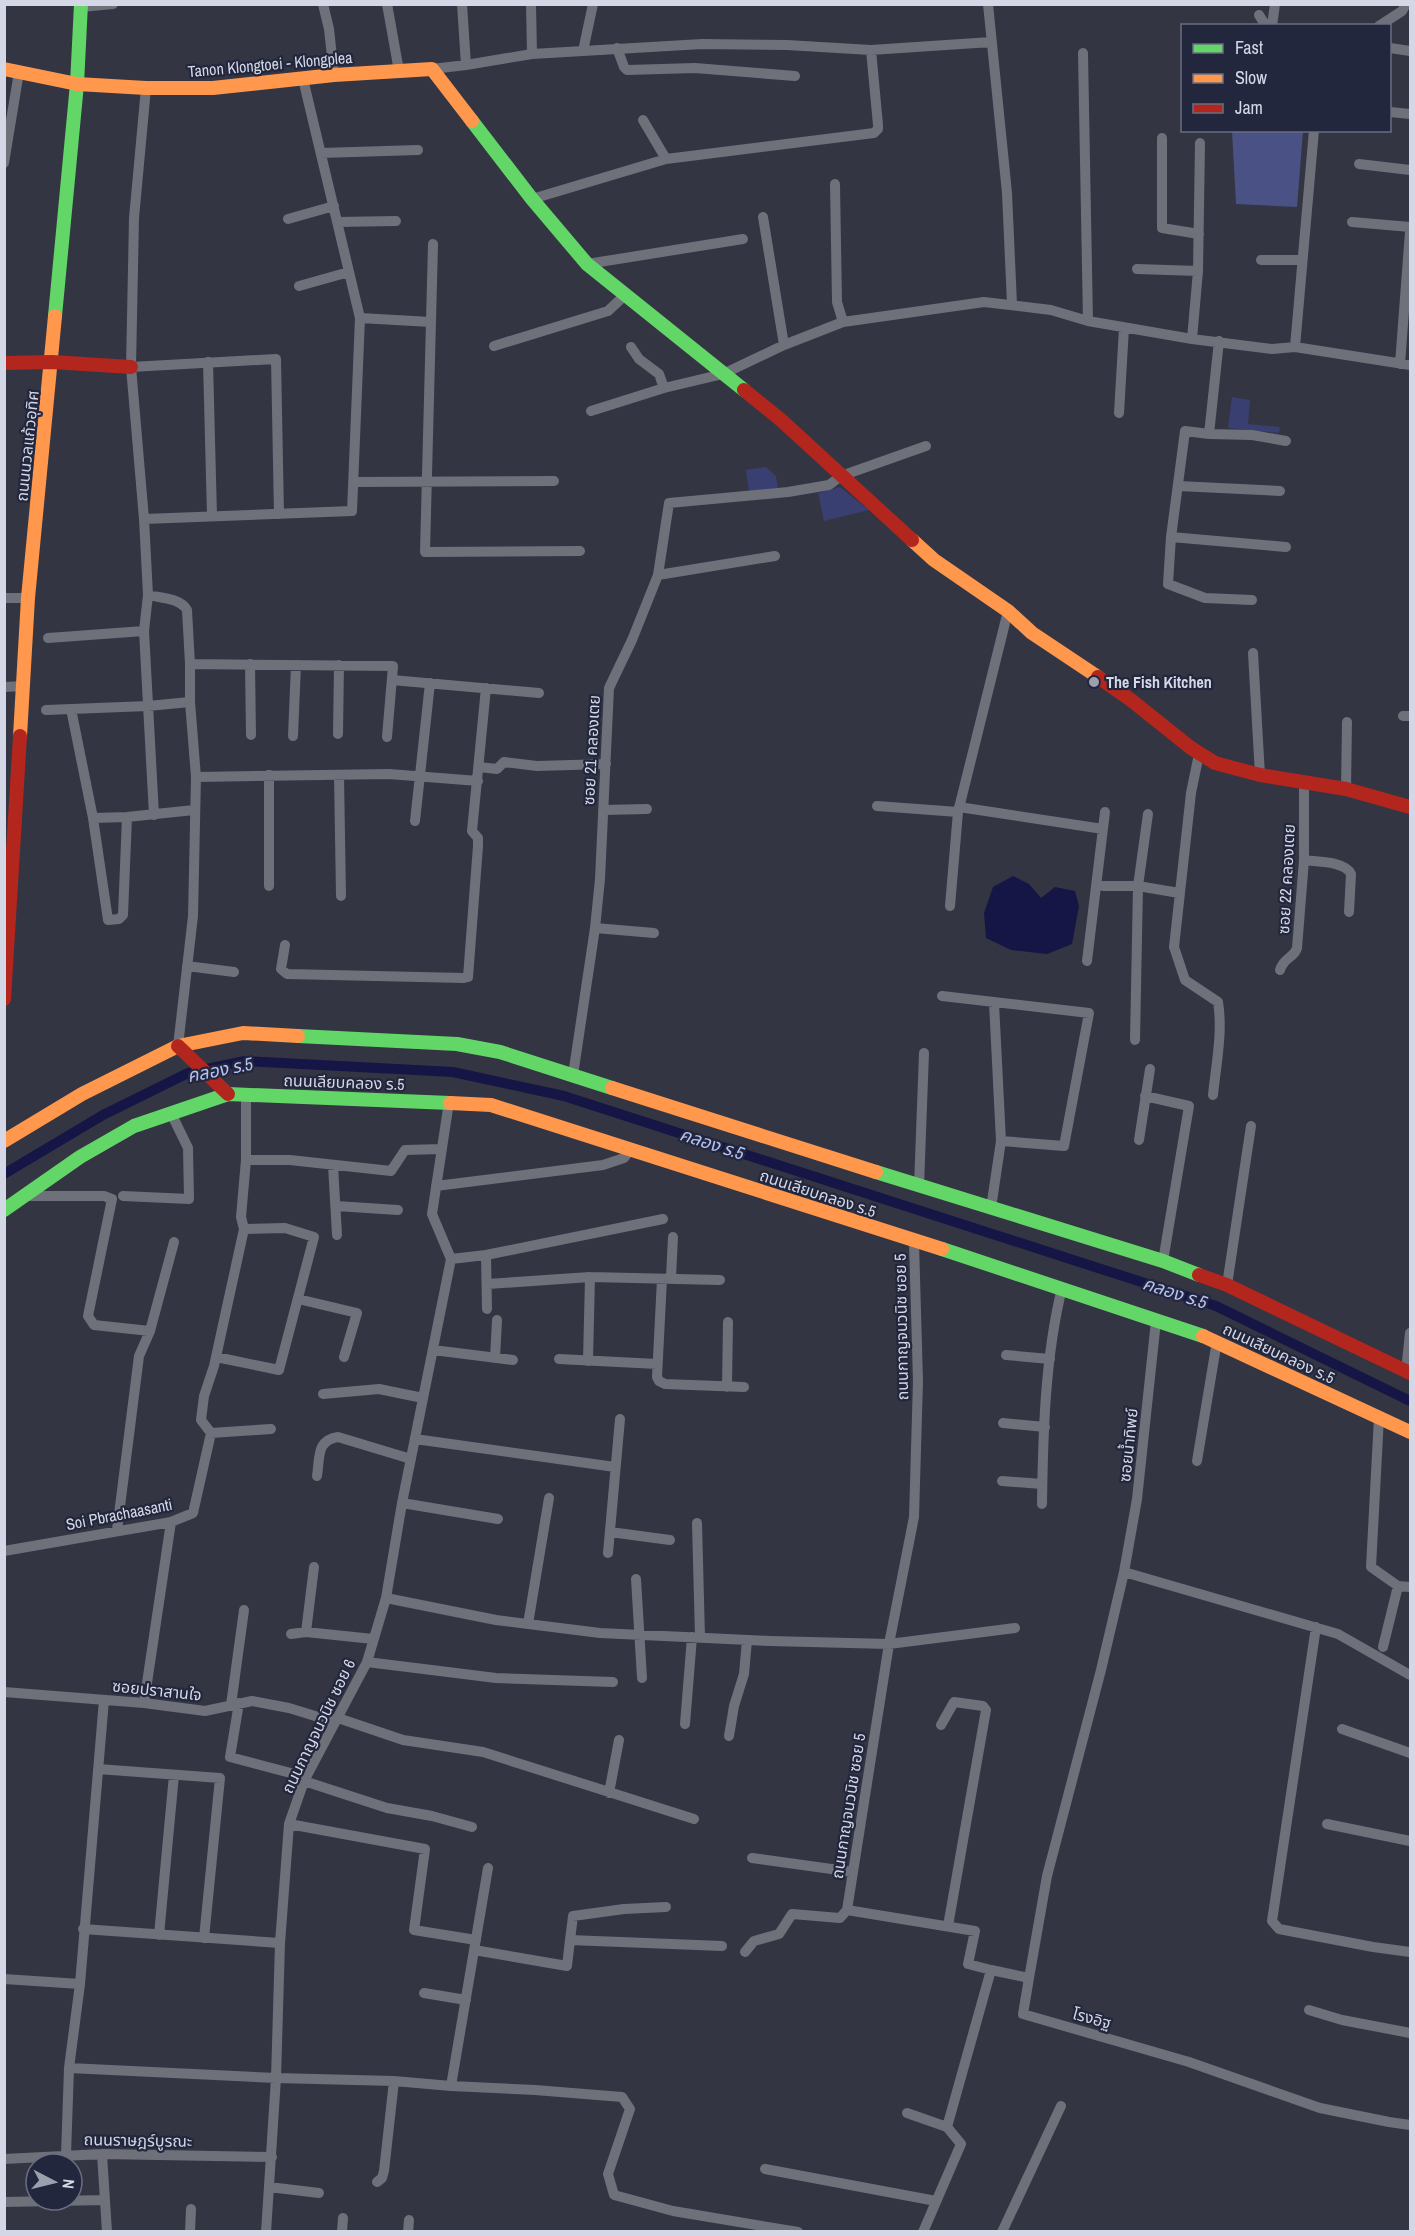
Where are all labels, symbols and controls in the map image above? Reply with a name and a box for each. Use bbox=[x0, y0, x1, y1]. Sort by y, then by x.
legend bbox=[1181, 24, 1391, 132]
text: Fast bbox=[1235, 35, 1263, 60]
street label: Tanon Klongtoei - Klongplea bbox=[187, 46, 354, 82]
text: Slow bbox=[1235, 65, 1267, 90]
text: Jam bbox=[1235, 95, 1263, 120]
street label: ถนนนวลแก้วอุทิศ bbox=[10, 389, 44, 503]
place label: The Fish Kitchen bbox=[1106, 671, 1212, 693]
marker: The Fish Kitchen bbox=[1087, 675, 1101, 689]
street label: ซอย 21 คลองเตย bbox=[577, 694, 605, 806]
street label: ซอย 22 คลองเตย bbox=[1272, 823, 1300, 935]
water label: คลอง ร.5 bbox=[185, 1051, 256, 1088]
street label: ถนนเลียบคลอง ร.5 bbox=[283, 1069, 405, 1095]
water label: คลอง ร.5 bbox=[677, 1121, 748, 1166]
street label: ถนนเลียบคลอง ร.5 bbox=[757, 1164, 879, 1222]
street label: ถนนกาญจนวนิช ซอย 5 bbox=[889, 1253, 913, 1401]
water label: คลอง ร.5 bbox=[1140, 1270, 1211, 1315]
street label: ถนนเลียบคลอง ร.5 bbox=[1219, 1317, 1339, 1389]
street label: ซอยน้ำทิพย์ bbox=[1113, 1407, 1143, 1483]
street label: Soi Pbrachaasanti bbox=[64, 1493, 174, 1535]
street label: ถนนกาญจนวนิช ซอย 6 bbox=[276, 1655, 360, 1797]
street label: ซอยปราสานใจ bbox=[111, 1674, 203, 1706]
street label: ถนนกาญจนวนิช ซอย 5 bbox=[826, 1732, 870, 1880]
street label: โรงอิฐ bbox=[1070, 2002, 1114, 2034]
street label: ถนนราษฎร์บูรณะ bbox=[83, 2128, 193, 2152]
north arrow bbox=[24, 2152, 84, 2212]
text: N bbox=[57, 2178, 80, 2190]

